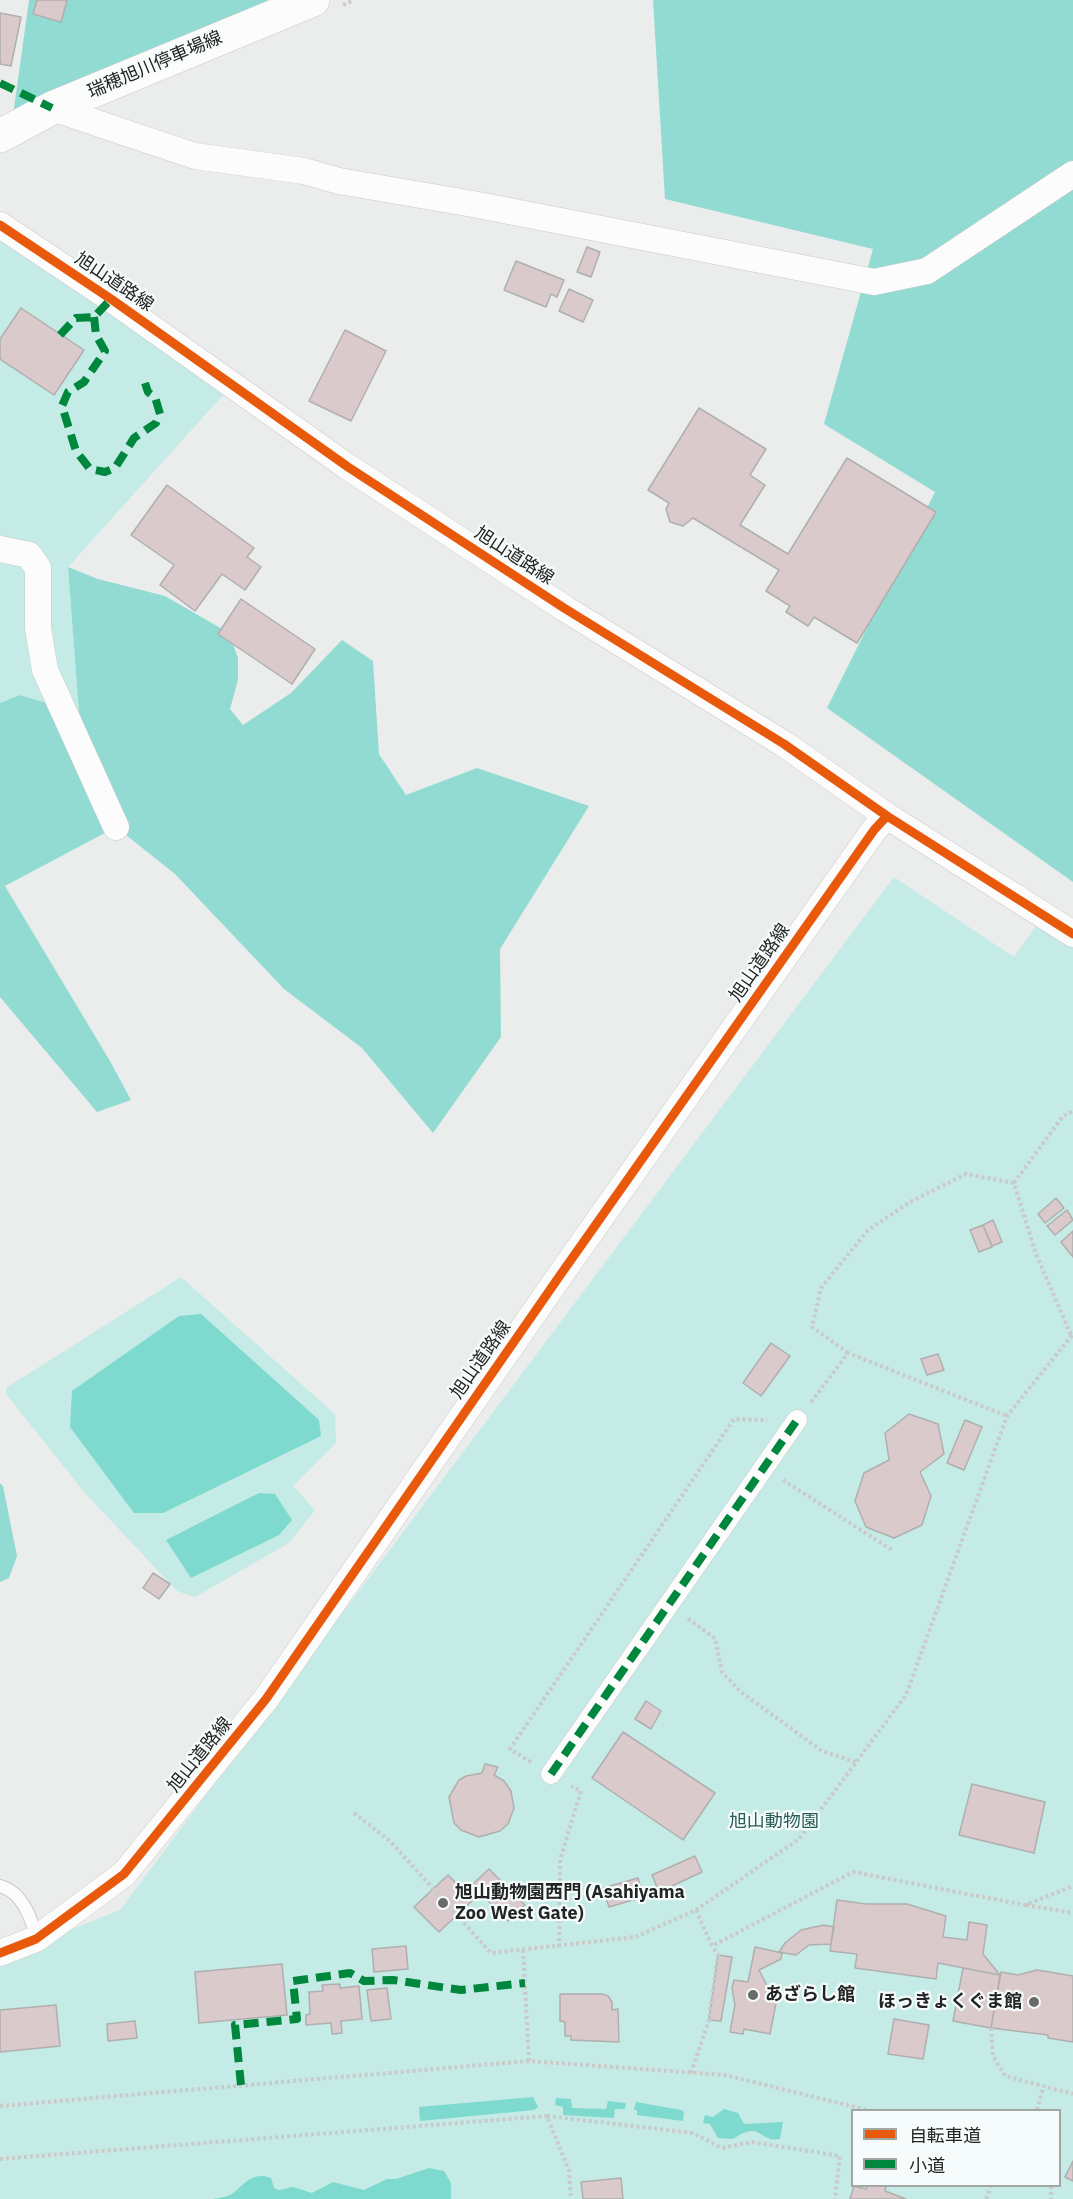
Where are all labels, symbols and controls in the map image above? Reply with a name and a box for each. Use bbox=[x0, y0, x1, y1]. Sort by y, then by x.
street label: 瑞穂旭川停車場線 bbox=[85, 27, 225, 103]
street label: 旭山道路線 bbox=[71, 248, 157, 316]
street label: 旭山道路線 bbox=[470, 522, 558, 590]
street label: 旭山道路線 bbox=[725, 920, 795, 1006]
street label: 旭山道路線 bbox=[446, 1317, 516, 1403]
street label: 旭山道路線 bbox=[163, 1713, 237, 1797]
park label: 旭山動物園 bbox=[729, 1811, 819, 1833]
place label: 旭山動物園西門 (Asahiyama Zoo West Gate) bbox=[455, 1882, 685, 1924]
marker: 旭山動物園西門 (Asahiyama Zoo West Gate) bbox=[436, 1896, 450, 1910]
place label: あざらし館 bbox=[765, 1984, 855, 2006]
marker: あざらし館 bbox=[746, 1988, 760, 2002]
place label: ほっきょくぐま館 bbox=[878, 1991, 1022, 2013]
marker: ほっきょくぐま館 bbox=[1027, 1995, 1041, 2009]
legend bbox=[851, 2109, 1061, 2187]
text: 自転車道 bbox=[909, 2124, 981, 2147]
text: 小道 bbox=[909, 2154, 945, 2177]

